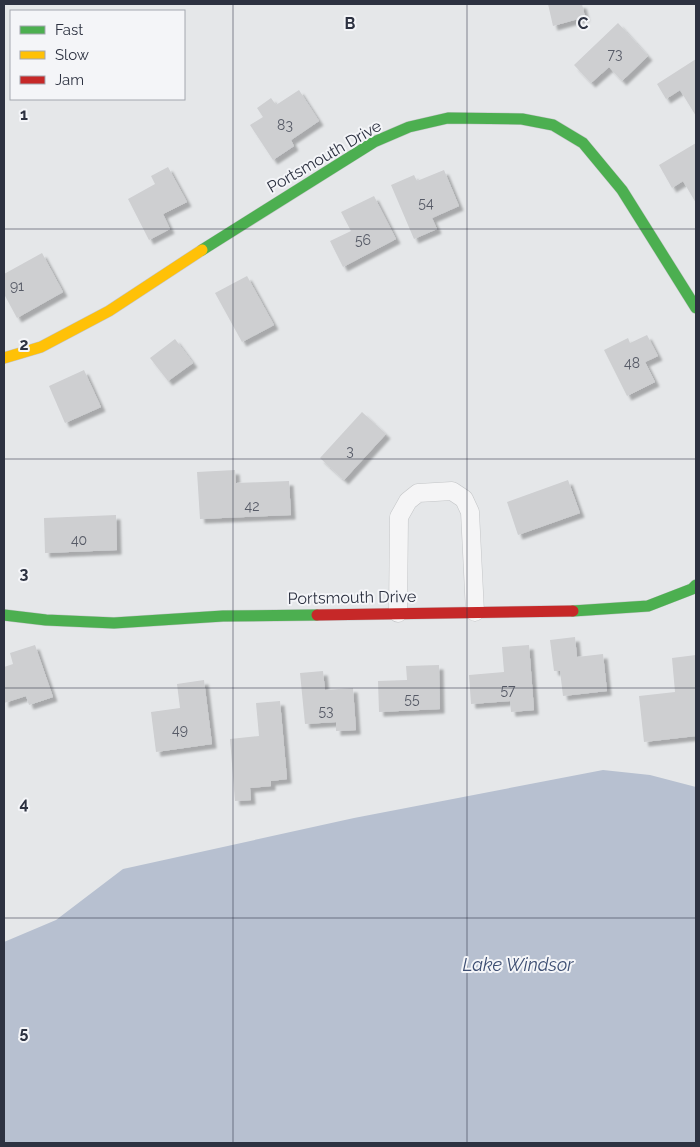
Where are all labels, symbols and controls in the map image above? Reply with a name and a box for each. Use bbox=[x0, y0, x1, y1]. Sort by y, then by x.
legend bbox=[10, 10, 185, 100]
text: B bbox=[345, 14, 356, 33]
text: C bbox=[578, 14, 589, 33]
text: Fast bbox=[55, 21, 83, 39]
text: Slow bbox=[55, 46, 89, 64]
house number: 73 bbox=[608, 46, 622, 62]
text: Jam bbox=[55, 71, 84, 89]
text: 1 bbox=[20, 105, 28, 124]
street label: Portsmouth Drive bbox=[264, 116, 385, 197]
house number: 83 bbox=[277, 117, 293, 133]
house number: 54 bbox=[418, 195, 434, 211]
house number: 56 bbox=[355, 232, 371, 248]
house number: 91 bbox=[10, 278, 24, 294]
text: 2 bbox=[19, 335, 29, 354]
house number: 48 bbox=[624, 355, 640, 371]
house number: 3 bbox=[346, 443, 354, 459]
house number: 42 bbox=[245, 498, 259, 514]
house number: 40 bbox=[71, 532, 87, 548]
text: 3 bbox=[20, 564, 29, 583]
street label: Portsmouth Drive bbox=[288, 587, 417, 608]
house number: 57 bbox=[500, 682, 516, 698]
house number: 55 bbox=[404, 691, 420, 707]
house number: 53 bbox=[318, 703, 334, 719]
house number: 49 bbox=[172, 722, 188, 738]
text: 4 bbox=[19, 794, 29, 813]
water label: Lake Windsor bbox=[463, 954, 574, 975]
text: 5 bbox=[20, 1023, 29, 1042]

